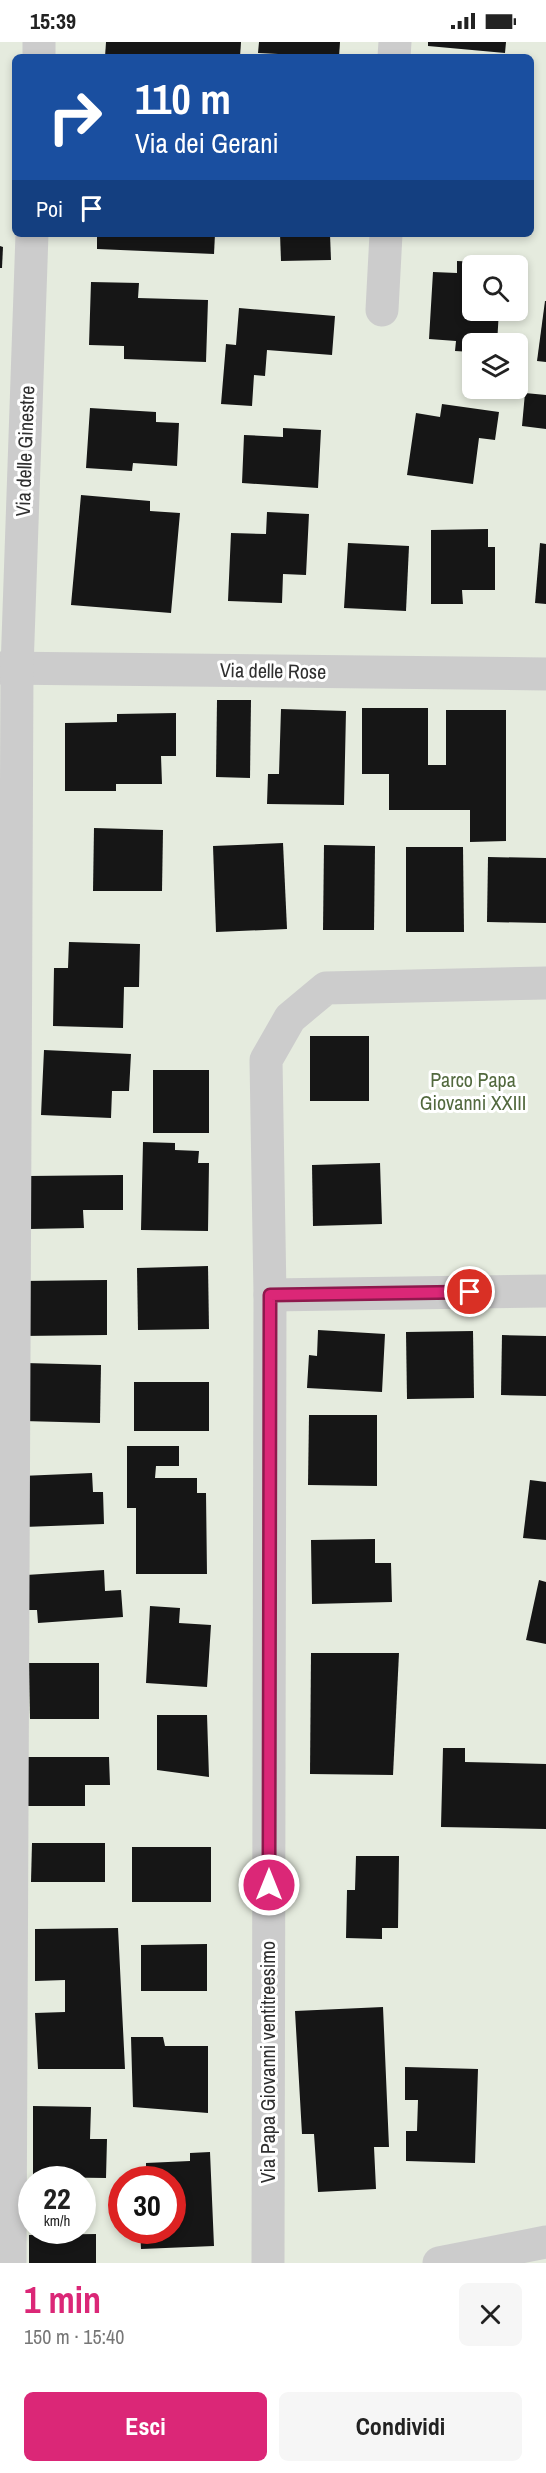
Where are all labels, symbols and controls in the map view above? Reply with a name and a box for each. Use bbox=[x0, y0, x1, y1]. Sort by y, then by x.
text: 15:39 bbox=[30, 6, 76, 36]
text: 110 m bbox=[135, 71, 231, 127]
icon: right bbox=[36, 78, 114, 156]
text: Via dei Gerani bbox=[135, 125, 279, 161]
icon: arrive bbox=[75, 192, 108, 225]
text: Poi bbox=[36, 194, 63, 224]
map controls bbox=[462, 255, 528, 399]
button: search bbox=[462, 255, 528, 321]
button: layers bbox=[462, 333, 528, 399]
street label: Via delle Ginestre bbox=[9, 385, 40, 517]
street label: Via delle Rose bbox=[220, 656, 326, 685]
park label: Parco Papa Giovanni XXIII bbox=[420, 1066, 526, 1116]
pin bbox=[444, 1266, 495, 1317]
icon: arrive bbox=[453, 1275, 486, 1308]
position arrow bbox=[237, 1853, 301, 1917]
street label: Via Papa Giovanni ventitreesimo bbox=[254, 1941, 281, 2183]
speed limit sign: 30 bbox=[108, 2166, 186, 2244]
text: 22 bbox=[43, 2178, 71, 2218]
text: km/h bbox=[44, 2210, 70, 2231]
text: 1 min bbox=[24, 2276, 101, 2324]
button: close bbox=[459, 2283, 522, 2346]
text: 150 m · 15:40 bbox=[24, 2323, 124, 2350]
button: Esci bbox=[24, 2392, 267, 2461]
button: Condividi bbox=[279, 2392, 522, 2461]

